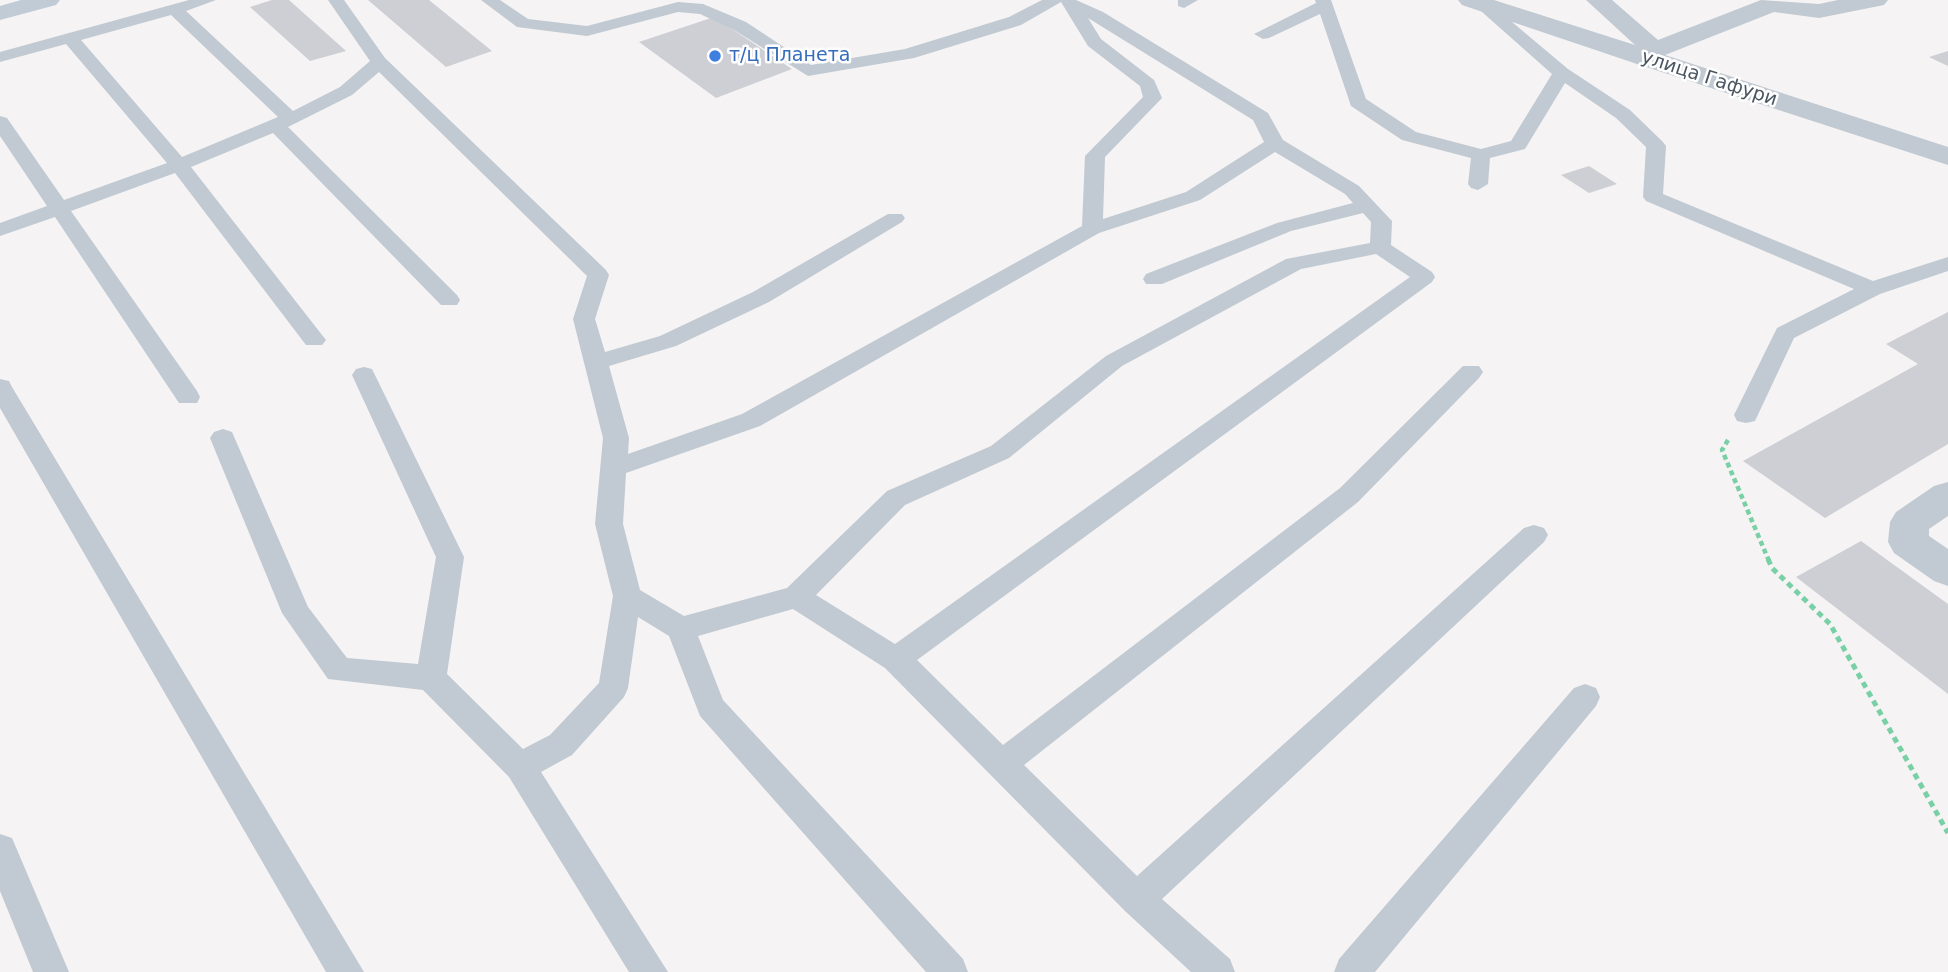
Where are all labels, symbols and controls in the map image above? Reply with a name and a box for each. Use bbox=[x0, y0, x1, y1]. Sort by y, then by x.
place label: т/ц Планета bbox=[729, 45, 850, 67]
street label: улица Гафури bbox=[1638, 46, 1780, 112]
marker: т/ц Планета bbox=[707, 48, 723, 64]

